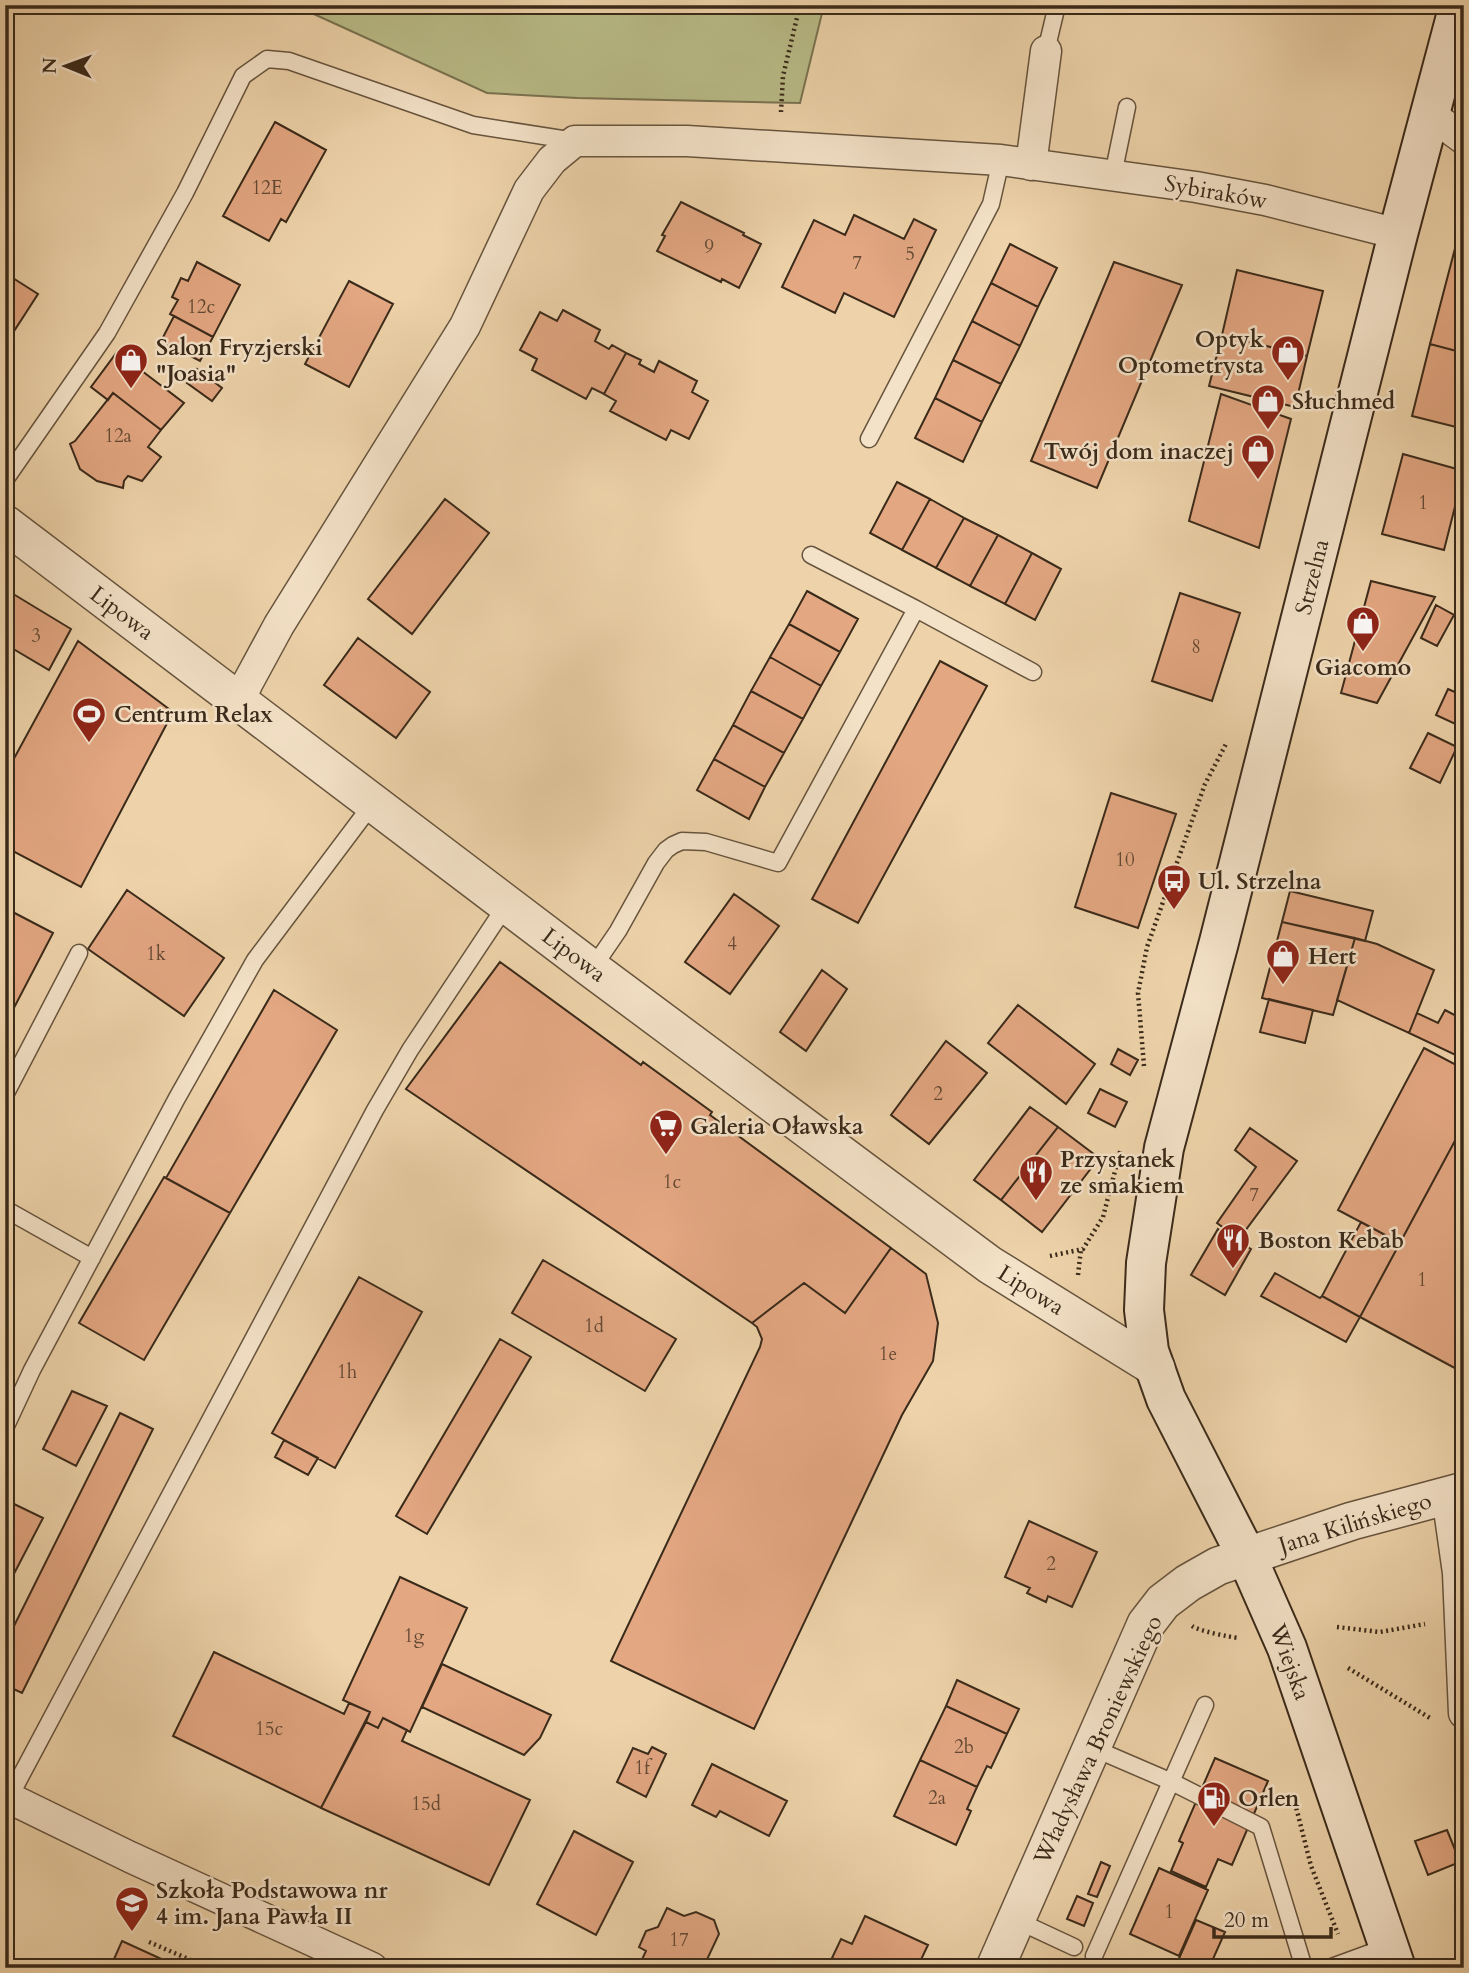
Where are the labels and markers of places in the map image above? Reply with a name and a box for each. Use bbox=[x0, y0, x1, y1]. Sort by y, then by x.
place label: Optyk Optometrysta bbox=[1118, 324, 1265, 381]
place label: Salon Fryzjerski "Joasia" bbox=[156, 332, 323, 389]
shop icon: Optyk Optometrysta bbox=[1269, 333, 1307, 382]
shop icon: Salon Fryzjerski "Joasia" bbox=[112, 341, 150, 390]
shop icon: Słuchmed bbox=[1249, 382, 1287, 431]
place label: Słuchmed bbox=[1292, 386, 1395, 417]
shop icon: Twój dom inaczej bbox=[1239, 432, 1277, 481]
place label: Twój dom inaczej bbox=[1043, 436, 1234, 467]
shop icon: Giacomo bbox=[1344, 604, 1382, 653]
place label: Giacomo bbox=[1315, 652, 1411, 683]
sports icon: Centrum Relax bbox=[70, 695, 108, 744]
place label: Centrum Relax bbox=[114, 699, 274, 730]
bus stop icon: Ul. Strzelna bbox=[1155, 862, 1193, 911]
place label: Ul. Strzelna bbox=[1198, 866, 1322, 897]
shop icon: Hert bbox=[1264, 937, 1302, 986]
place label: Hert bbox=[1308, 941, 1356, 972]
supermarket icon: Galeria Oławska bbox=[647, 1107, 685, 1156]
place label: Galeria Oławska bbox=[690, 1111, 864, 1142]
place label: Przystanek ze smakiem bbox=[1060, 1144, 1185, 1201]
restaurant icon: Przystanek ze smakiem bbox=[1017, 1153, 1055, 1202]
restaurant icon: Boston Kebab bbox=[1214, 1221, 1252, 1270]
place label: Boston Kebab bbox=[1258, 1225, 1404, 1256]
fuel station icon: Orlen bbox=[1195, 1779, 1233, 1828]
place label: Orlen bbox=[1238, 1783, 1300, 1814]
place label: Szkoła Podstawowa nr 4 im. Jana Pawła II bbox=[156, 1875, 389, 1932]
school or university icon: Szkoła Podstawowa nr 4 im. Jana Pawła II bbox=[113, 1884, 151, 1933]

